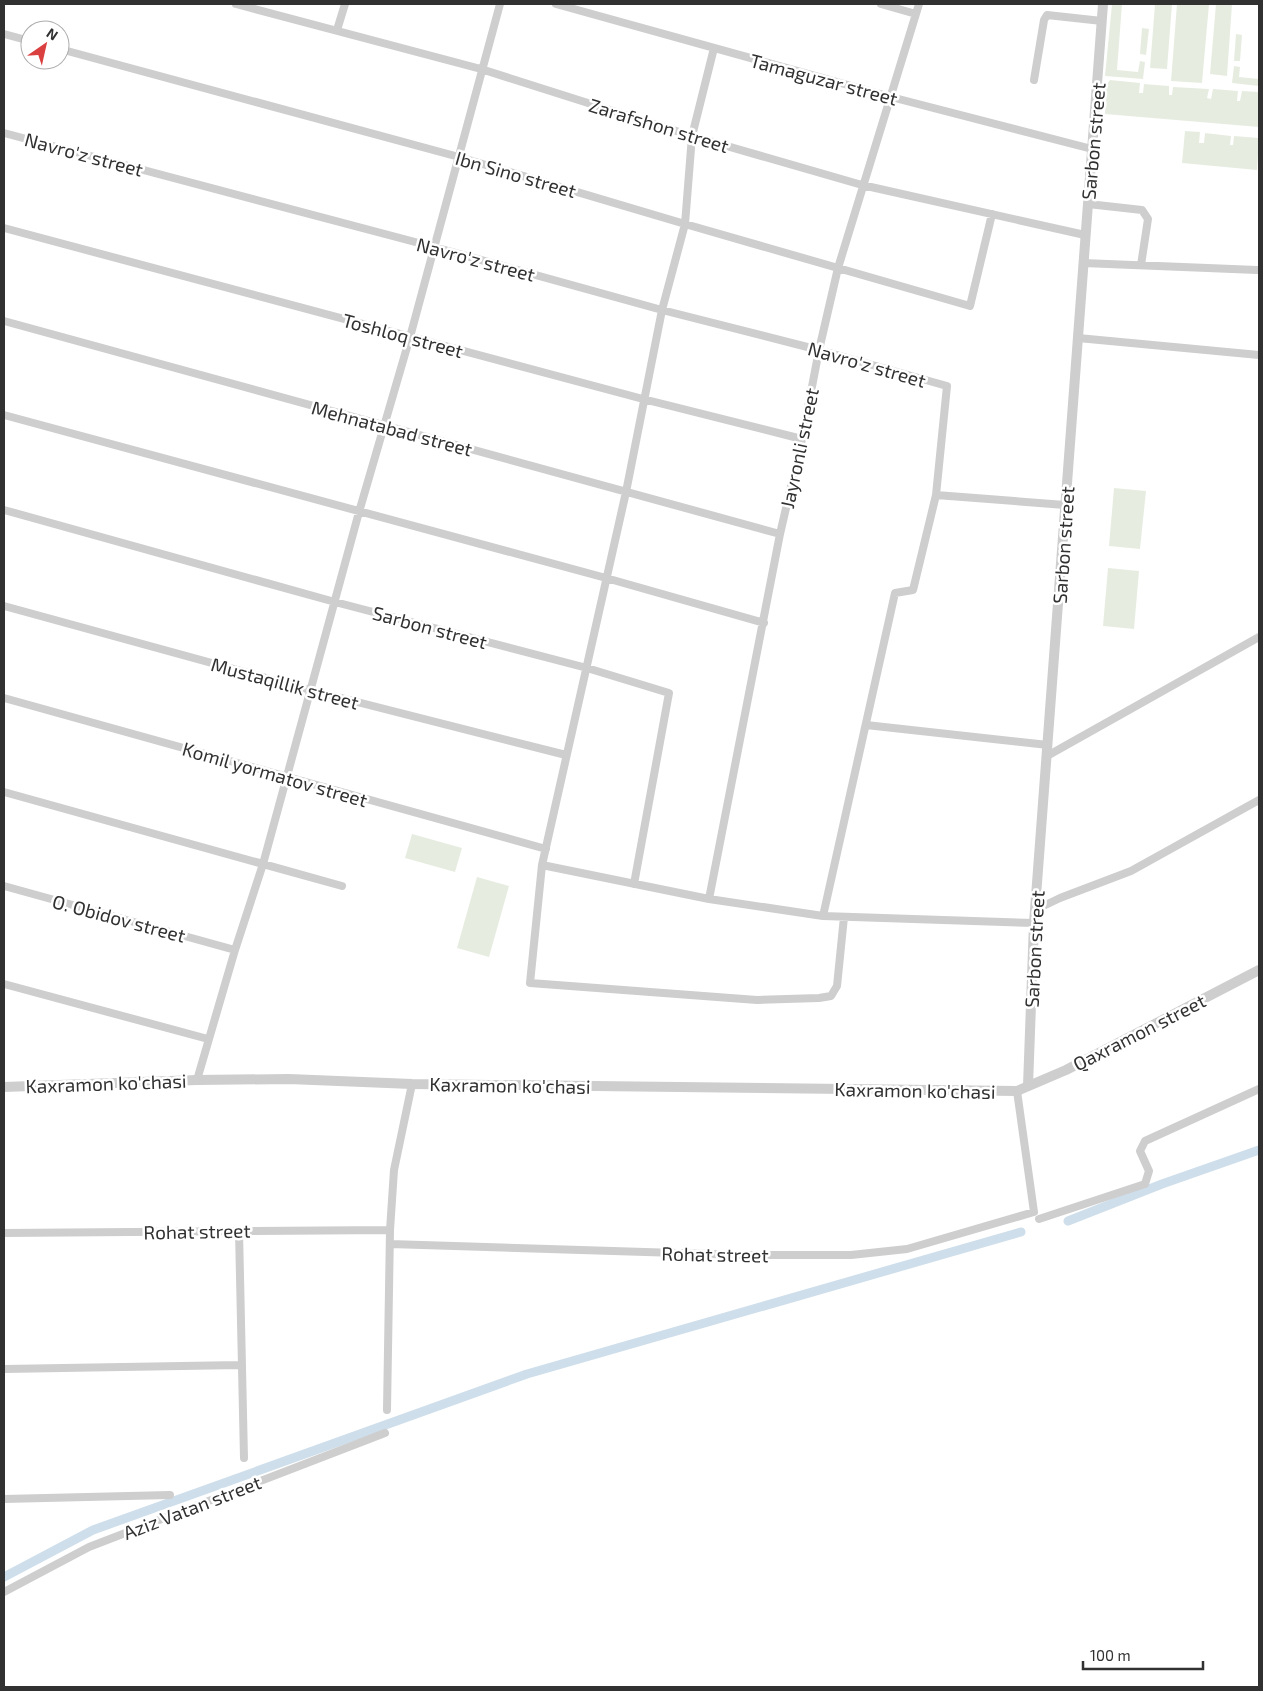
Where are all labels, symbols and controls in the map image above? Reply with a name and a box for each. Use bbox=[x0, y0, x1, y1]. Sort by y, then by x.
north arrow bbox=[20, 20, 70, 70]
text: N bbox=[44, 24, 61, 44]
street label: Tamaguzar street bbox=[748, 48, 900, 110]
street label: Sarbon street bbox=[1076, 81, 1110, 201]
street label: Zarafshon street bbox=[586, 93, 732, 157]
street label: Navro'z street bbox=[22, 127, 146, 181]
street label: Ibn Sino street bbox=[453, 146, 579, 202]
street label: Navro'z street bbox=[414, 232, 538, 286]
street label: Toshloq street bbox=[340, 308, 466, 362]
street label: Navro'z street bbox=[805, 336, 929, 392]
street label: Jayronli street bbox=[775, 386, 823, 510]
street label: Mehnatаbаd street bbox=[309, 395, 475, 461]
street label: Sarbon street bbox=[1047, 486, 1079, 604]
street label: Sarbon street bbox=[370, 601, 490, 653]
street label: Mustaqillik street bbox=[209, 652, 361, 714]
street label: Komil yormatov street bbox=[180, 737, 370, 811]
street label: O. Obidov street bbox=[50, 889, 188, 947]
street label: Sarbon street bbox=[1019, 890, 1049, 1008]
street label: Qaxramon street bbox=[1069, 989, 1209, 1075]
street label: Kaxramon ko'chasi bbox=[25, 1069, 187, 1097]
street label: Kaxramon ko'chasi bbox=[429, 1072, 591, 1098]
street label: Kaxramon ko'chasi bbox=[834, 1077, 996, 1103]
street label: Rohat street bbox=[143, 1219, 251, 1243]
street label: Rohat street bbox=[661, 1242, 769, 1266]
street label: Aziz Vatan street bbox=[120, 1470, 264, 1544]
scale bar bbox=[1083, 1638, 1203, 1670]
text: 100 m bbox=[1090, 1646, 1131, 1664]

